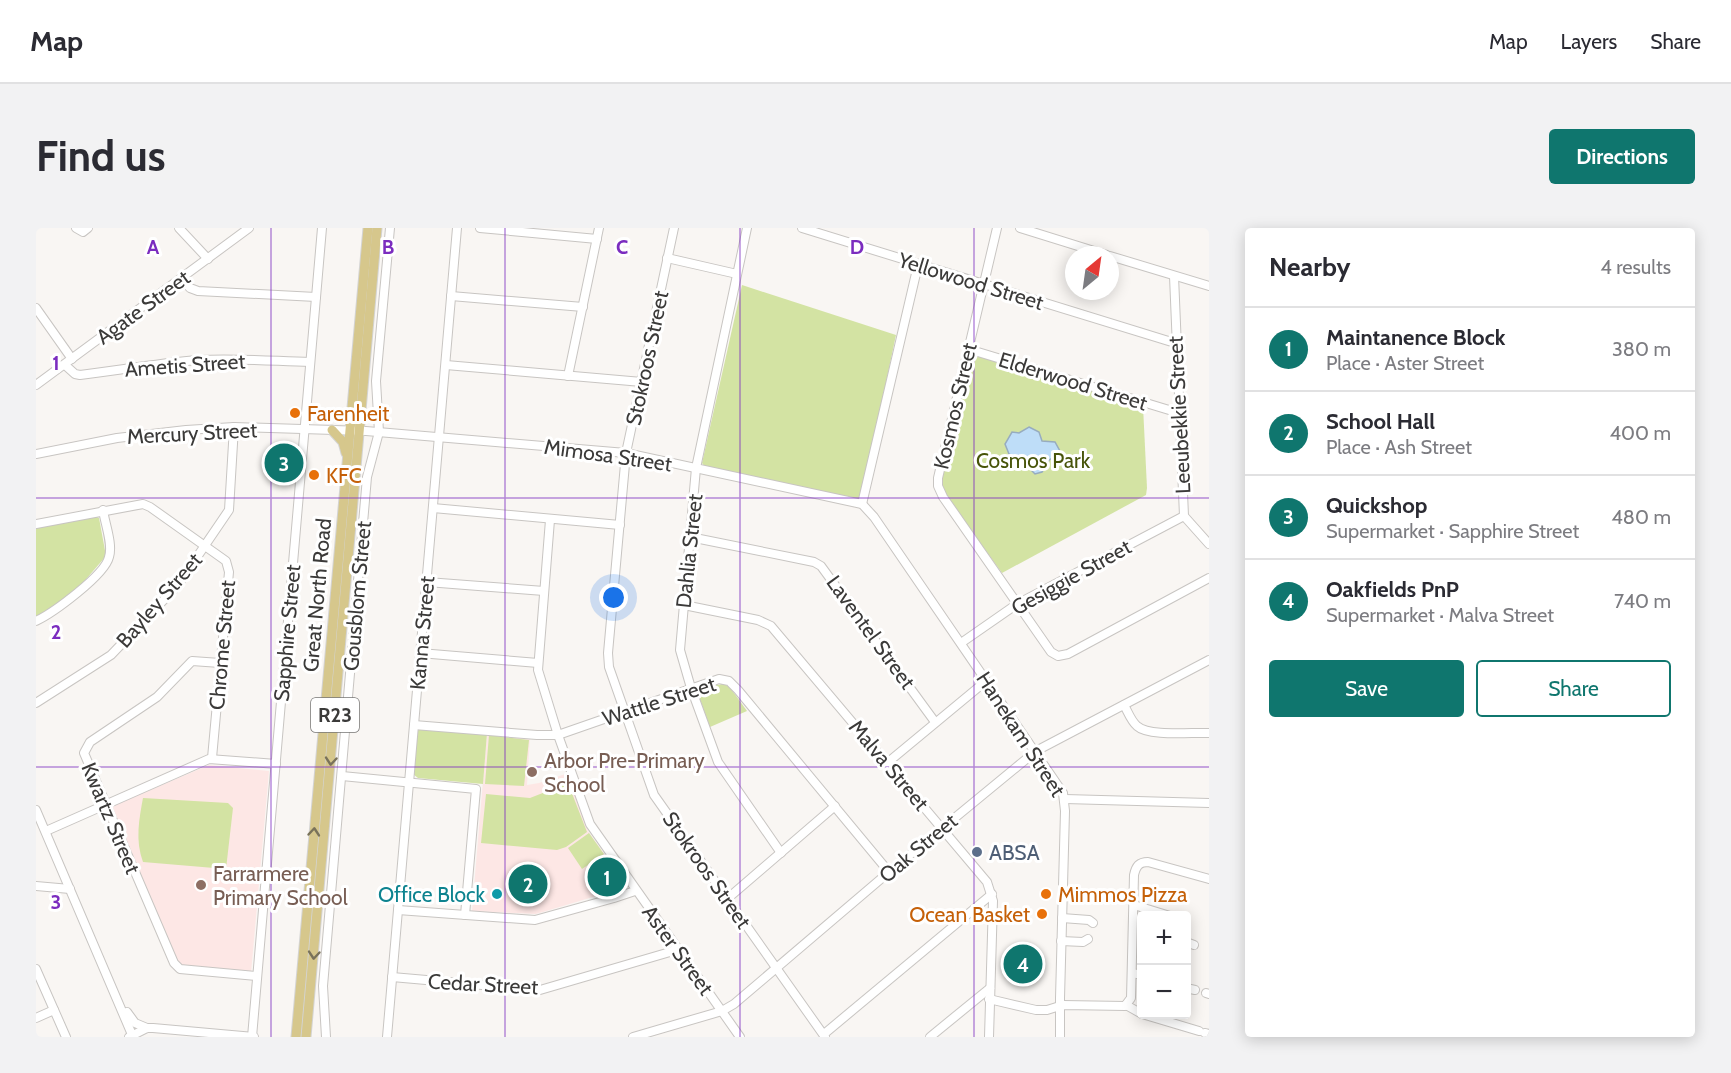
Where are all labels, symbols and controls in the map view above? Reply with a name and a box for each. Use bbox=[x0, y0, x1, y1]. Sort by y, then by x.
text: Map bbox=[30, 24, 83, 58]
text: Map bbox=[1489, 29, 1528, 54]
text: Layers bbox=[1561, 29, 1617, 54]
text: Share bbox=[1650, 29, 1701, 54]
button: Directions bbox=[1549, 129, 1695, 184]
text: Find us bbox=[36, 130, 165, 182]
text: A bbox=[147, 235, 160, 259]
text: B bbox=[382, 235, 394, 259]
text: C bbox=[616, 235, 628, 259]
text: D bbox=[850, 235, 864, 259]
north arrow bbox=[1065, 246, 1119, 300]
street label: Yellowood Street bbox=[894, 247, 1047, 315]
text: Nearby bbox=[1269, 251, 1350, 283]
text: 4 results bbox=[1600, 255, 1671, 279]
street label: Agate Street bbox=[91, 265, 195, 349]
street label: Stokroos Street bbox=[621, 289, 673, 427]
text: Maintanence Block bbox=[1326, 324, 1505, 351]
street label: Leeubekkie Street bbox=[1162, 335, 1196, 495]
text: 1 bbox=[1285, 337, 1292, 361]
text: 380 m bbox=[1612, 337, 1671, 361]
street label: Kosmos Street bbox=[928, 340, 982, 472]
street label: Elderwood Street bbox=[996, 347, 1150, 415]
street label: Ametis Street bbox=[124, 348, 246, 382]
text: 1 bbox=[52, 351, 60, 375]
text: Place · Aster Street bbox=[1326, 351, 1484, 375]
place label: Farenheit bbox=[307, 401, 389, 426]
marker: Farenheit bbox=[288, 406, 302, 420]
text: School Hall bbox=[1326, 408, 1435, 435]
street label: Mercury Street bbox=[126, 417, 258, 449]
text: 2 bbox=[1283, 421, 1294, 445]
text: 400 m bbox=[1609, 421, 1671, 445]
street label: Mimosa Street bbox=[543, 434, 673, 476]
text: Place · Ash Street bbox=[1326, 435, 1472, 459]
pin: 3 bbox=[264, 440, 304, 486]
park label: Cosmos Park bbox=[976, 448, 1091, 473]
place label: KFC bbox=[326, 463, 362, 488]
marker: KFC bbox=[307, 468, 321, 482]
text: Quickshop bbox=[1326, 492, 1427, 519]
street label: Dahlia Street bbox=[671, 493, 707, 609]
text: 3 bbox=[1283, 505, 1294, 529]
text: 480 m bbox=[1611, 505, 1671, 529]
street label: Great North Road bbox=[298, 517, 336, 673]
text: Supermarket · Sapphire Street bbox=[1326, 519, 1579, 543]
street label: Gousblom Street bbox=[338, 520, 376, 672]
street label: Gesiggie Street bbox=[1007, 534, 1135, 620]
street label: Bayley Street bbox=[111, 547, 207, 653]
street label: Sapphire Street bbox=[269, 563, 305, 703]
street label: Laventel Street bbox=[821, 570, 921, 694]
street label: Kanna Street bbox=[405, 575, 439, 691]
text: Oakfields PnP bbox=[1326, 576, 1459, 603]
street label: Chrome Street bbox=[204, 579, 240, 711]
your location bbox=[599, 583, 628, 612]
text: 4 bbox=[1282, 589, 1295, 613]
text: 740 m bbox=[1614, 589, 1671, 613]
text: Supermarket · Malva Street bbox=[1326, 603, 1554, 627]
text: 2 bbox=[51, 620, 61, 644]
button: Save bbox=[1269, 660, 1464, 717]
button: Share bbox=[1476, 660, 1671, 717]
street label: Hanekam Street bbox=[971, 667, 1071, 801]
street label: Wattle Street bbox=[599, 671, 719, 731]
road number: R23 bbox=[311, 698, 359, 732]
street label: Malva Street bbox=[844, 715, 934, 815]
place label: Arbor Pre-Primary School bbox=[544, 748, 705, 797]
one-way arrow bbox=[325, 756, 338, 766]
street label: Kwartz Street bbox=[76, 759, 146, 877]
marker: Arbor Pre-Primary School bbox=[525, 765, 539, 779]
street label: Stokroos Street bbox=[658, 807, 756, 933]
street label: Oak Street bbox=[874, 808, 962, 888]
one-way arrow bbox=[307, 828, 320, 837]
place label: ABSA bbox=[989, 840, 1040, 865]
marker: ABSA bbox=[970, 845, 984, 859]
pin: 1 bbox=[588, 854, 626, 900]
place label: Farrarmere Primary School bbox=[213, 861, 348, 910]
pin: 2 bbox=[508, 862, 548, 906]
marker: Farrarmere Primary School bbox=[194, 878, 208, 892]
place label: Office Block bbox=[378, 882, 486, 907]
place label: Mimmos Pizza bbox=[1058, 882, 1187, 907]
marker: Office Block bbox=[490, 887, 504, 901]
marker: Mimmos Pizza bbox=[1039, 887, 1053, 901]
text: 3 bbox=[51, 890, 61, 914]
street label: Aster Street bbox=[637, 900, 719, 1000]
place label: Ocean Basket bbox=[909, 902, 1030, 927]
marker: Ocean Basket bbox=[1035, 907, 1049, 921]
map controls bbox=[1137, 911, 1191, 1019]
button: + bbox=[1137, 911, 1191, 965]
pin: 4 bbox=[1004, 942, 1042, 986]
one-way arrow bbox=[308, 951, 321, 960]
button: − bbox=[1137, 965, 1191, 1019]
street label: Cedar Street bbox=[427, 969, 539, 999]

